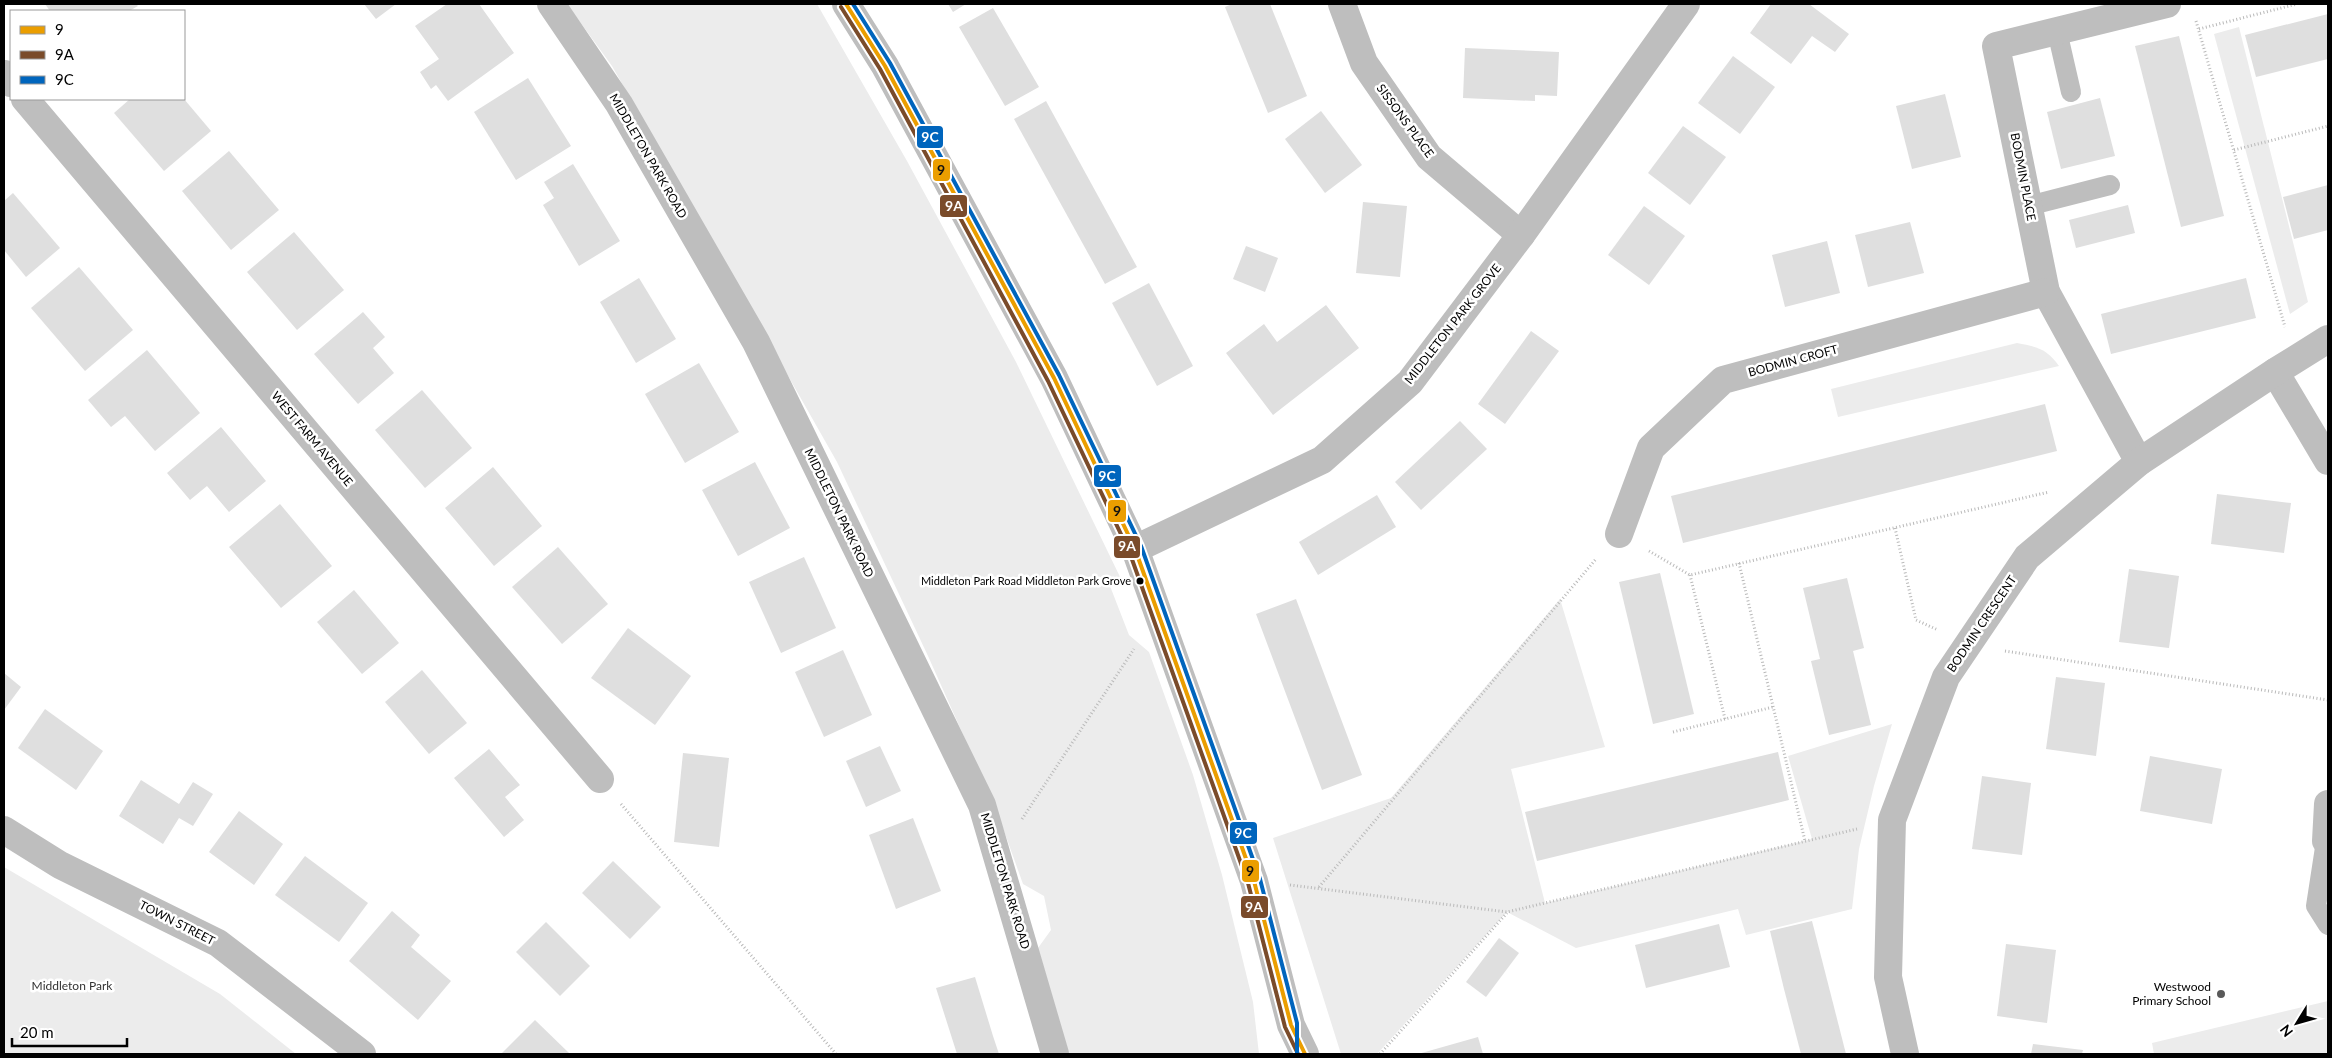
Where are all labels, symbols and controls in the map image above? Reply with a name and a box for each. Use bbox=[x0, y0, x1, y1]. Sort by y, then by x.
legend bbox=[10, 10, 185, 100]
text: 9 bbox=[55, 20, 64, 38]
text: 9A bbox=[55, 45, 75, 63]
text: 9C bbox=[55, 70, 74, 88]
street label: SISSONS PLACE bbox=[1374, 81, 1437, 161]
street label: MIDDLETON PARK ROAD bbox=[607, 91, 690, 221]
line badge: 9C bbox=[916, 125, 944, 149]
text: 9C bbox=[921, 128, 939, 145]
street label: BODMIN PLACE bbox=[2008, 132, 2039, 222]
line badge: 9 bbox=[932, 158, 951, 182]
text: 9 bbox=[937, 161, 945, 178]
line badge: 9A bbox=[939, 194, 968, 218]
text: 9A bbox=[945, 197, 963, 214]
street label: MIDDLETON PARK GROVE bbox=[1401, 261, 1504, 387]
street label: BODMIN CROFT bbox=[1746, 341, 1839, 380]
street label: WEST FARM AVENUE bbox=[268, 388, 356, 489]
street label: MIDDLETON PARK ROAD bbox=[802, 446, 877, 580]
line badge: 9C bbox=[1093, 464, 1122, 488]
text: 9C bbox=[1098, 467, 1116, 484]
line badge: 9 bbox=[1107, 499, 1127, 523]
text: 9 bbox=[1113, 502, 1121, 519]
line badge: 9A bbox=[1113, 535, 1141, 559]
text: 9A bbox=[1118, 537, 1136, 554]
street label: BODMIN CRESCENT bbox=[1944, 573, 2020, 675]
place label: Middleton Park Road Middleton Park Grove bbox=[921, 574, 1131, 587]
marker: Middleton Park Road Middleton Park Grove bbox=[1135, 576, 1145, 586]
street label: MIDDLETON PARK ROAD bbox=[978, 811, 1033, 951]
line badge: 9C bbox=[1229, 821, 1258, 845]
text: 9C bbox=[1234, 824, 1252, 841]
line badge: 9 bbox=[1241, 859, 1260, 883]
text: 9 bbox=[1246, 862, 1254, 879]
line badge: 9A bbox=[1240, 895, 1269, 919]
street label: TOWN STREET bbox=[137, 897, 218, 948]
text: 9A bbox=[1245, 898, 1263, 915]
park label: Middleton Park bbox=[32, 978, 113, 993]
place label: Westwood Primary School bbox=[2132, 979, 2211, 1008]
marker: Westwood Primary School bbox=[2215, 988, 2227, 1000]
north arrow bbox=[2272, 998, 2322, 1048]
scale bar bbox=[12, 1016, 128, 1048]
text: N bbox=[2276, 1022, 2296, 1041]
text: 20 m bbox=[20, 1023, 54, 1041]

